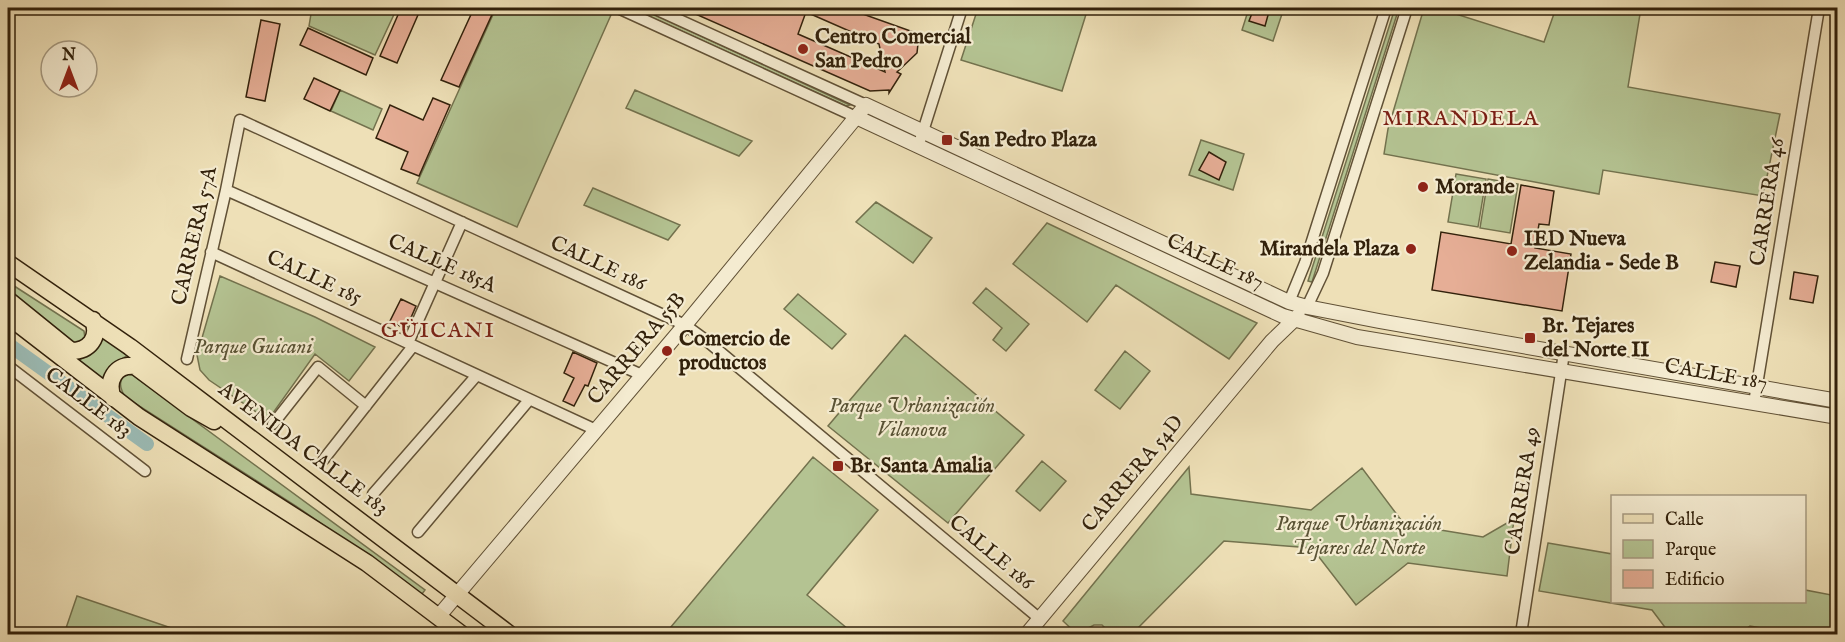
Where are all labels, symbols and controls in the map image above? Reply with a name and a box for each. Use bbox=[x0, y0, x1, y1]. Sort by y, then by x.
place label: Centro Comercial San Pedro bbox=[815, 24, 972, 75]
north arrow bbox=[39, 39, 99, 99]
marker: Centro Comercial San Pedro bbox=[796, 42, 810, 56]
text: N bbox=[61, 46, 76, 66]
district label: MIRANDELA bbox=[1382, 105, 1540, 133]
place label: San Pedro Plaza bbox=[959, 127, 1098, 154]
marker: San Pedro Plaza bbox=[940, 133, 954, 147]
street label: CARRERA 46 bbox=[1745, 135, 1792, 268]
street label: CARRERA 57A bbox=[166, 163, 224, 308]
place label: Morande bbox=[1435, 174, 1515, 201]
marker: Morande bbox=[1416, 180, 1430, 194]
place label: IED Nueva Zelandia - Sede B bbox=[1524, 226, 1679, 277]
street label: CALLE 185A bbox=[384, 228, 501, 300]
street label: CALLE 187 bbox=[1162, 228, 1268, 296]
street label: CALLE 186 bbox=[546, 230, 651, 298]
place label: Mirandela Plaza bbox=[1260, 236, 1400, 263]
marker: Mirandela Plaza bbox=[1404, 242, 1418, 256]
street label: CALLE 185 bbox=[262, 244, 366, 312]
marker: IED Nueva Zelandia - Sede B bbox=[1505, 244, 1519, 258]
street label: CARRERA 55B bbox=[582, 287, 692, 411]
place label: Br. Tejares del Norte II bbox=[1542, 313, 1649, 364]
district label: GÜICANI bbox=[381, 317, 495, 345]
place label: Comercio de productos bbox=[678, 326, 790, 377]
marker: Br. Tejares del Norte II bbox=[1523, 331, 1537, 345]
park label: Parque Guicani bbox=[193, 334, 314, 361]
marker: Comercio de productos bbox=[660, 344, 674, 358]
street label: CALLE 187 bbox=[1662, 353, 1770, 397]
street label: CALLE 183 bbox=[39, 362, 137, 444]
street label: AVENIDA CALLE 183 bbox=[212, 376, 393, 522]
park label: Parque Urbanización Vilanova bbox=[829, 393, 995, 444]
street label: CARRERA 54D bbox=[1076, 410, 1190, 538]
street label: CARRERA 49 bbox=[1500, 425, 1546, 557]
place label: Br. Santa Amalia bbox=[850, 453, 993, 480]
marker: Br. Santa Amalia bbox=[831, 459, 845, 473]
legend bbox=[1611, 495, 1806, 603]
text: Calle bbox=[1665, 509, 1704, 532]
street label: CALLE 186 bbox=[943, 510, 1040, 597]
park label: Parque Urbanización Tejares del Norte bbox=[1276, 511, 1442, 562]
text: Parque bbox=[1665, 539, 1716, 562]
text: Edificio bbox=[1665, 569, 1725, 592]

